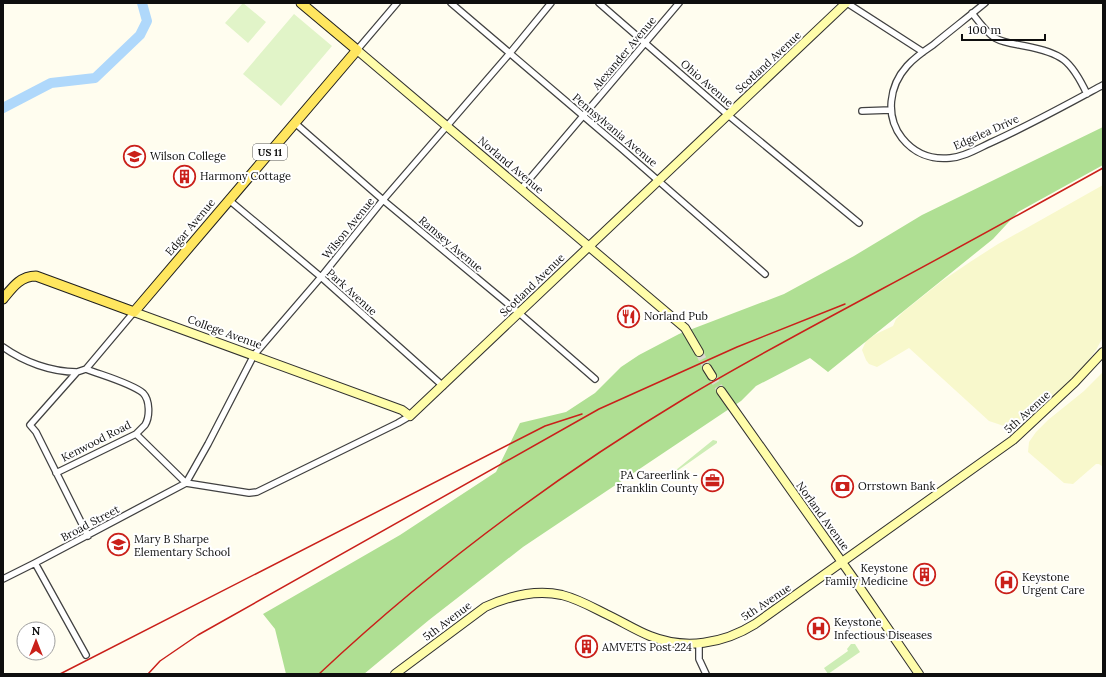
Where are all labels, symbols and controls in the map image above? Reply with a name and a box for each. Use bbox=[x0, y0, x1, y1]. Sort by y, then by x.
street label: Alexander Avenue bbox=[589, 13, 659, 93]
scale bar bbox=[962, 16, 1045, 42]
text: 100 m bbox=[968, 22, 1001, 37]
street label: Scotland Avenue bbox=[732, 28, 804, 96]
street label: Ohio Avenue bbox=[678, 56, 736, 110]
street label: Pennsylvania Avenue bbox=[570, 90, 660, 170]
street label: Edgelea Drive bbox=[951, 111, 1021, 153]
street label: Norland Avenue bbox=[475, 133, 547, 197]
school or university icon: Wilson College bbox=[122, 143, 148, 169]
road number: US 11 bbox=[253, 144, 287, 160]
place label: Wilson College bbox=[150, 149, 226, 163]
building icon: Harmony Cottage bbox=[171, 163, 197, 189]
place label: Harmony Cottage bbox=[200, 169, 291, 183]
street label: Wilson Avenue bbox=[319, 194, 377, 262]
street label: Edgar Avenue bbox=[162, 196, 218, 258]
street label: Ramsey Avenue bbox=[416, 213, 486, 275]
street label: Scotland Avenue bbox=[497, 250, 567, 320]
street label: Park Avenue bbox=[324, 266, 380, 318]
restaurant icon: Norland Pub bbox=[615, 303, 641, 329]
place label: Norland Pub bbox=[644, 309, 708, 323]
street label: College Avenue bbox=[186, 312, 264, 352]
street label: 5th Avenue bbox=[1001, 388, 1053, 436]
street label: Kenwood Road bbox=[59, 417, 134, 465]
place label: PA Careerlink - Franklin County bbox=[616, 468, 698, 495]
office icon: PA Careerlink - Franklin County bbox=[700, 468, 726, 494]
bank icon: Orrstown Bank bbox=[829, 473, 855, 499]
street label: Norland Avenue bbox=[793, 479, 853, 553]
place label: Orrstown Bank bbox=[858, 479, 936, 493]
street label: Broad Street bbox=[58, 501, 122, 544]
school or university icon: Mary B Sharpe Elementary School bbox=[106, 532, 132, 558]
place label: Mary B Sharpe Elementary School bbox=[134, 532, 230, 559]
place label: Keystone Family Medicine bbox=[825, 561, 908, 588]
building icon: Keystone Family Medicine bbox=[911, 561, 937, 587]
hospital icon: Keystone Urgent Care bbox=[993, 570, 1019, 596]
place label: Keystone Urgent Care bbox=[1022, 570, 1085, 597]
street label: 5th Avenue bbox=[738, 580, 794, 624]
street label: 5th Avenue bbox=[420, 598, 474, 644]
hospital icon: Keystone Infectious Diseases bbox=[806, 615, 832, 641]
place label: Keystone Infectious Diseases bbox=[834, 615, 932, 642]
north arrow bbox=[16, 621, 56, 661]
text: N bbox=[32, 624, 41, 638]
building icon: AMVETS Post 224 bbox=[573, 634, 599, 660]
place label: AMVETS Post 224 bbox=[601, 640, 692, 654]

